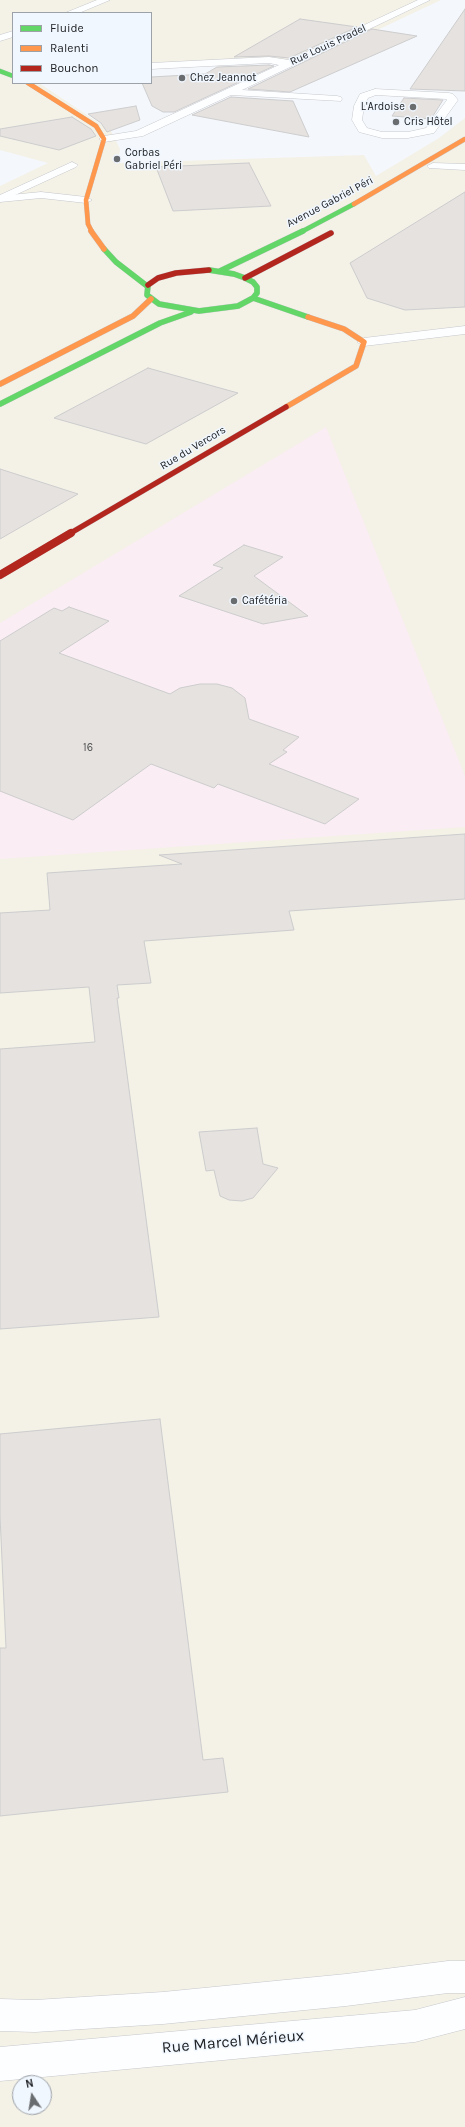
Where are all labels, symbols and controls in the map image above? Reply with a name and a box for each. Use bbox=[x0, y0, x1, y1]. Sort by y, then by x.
legend bbox=[12, 12, 152, 84]
text: Fluide bbox=[50, 21, 84, 35]
street label: Rue Louis Pradel bbox=[288, 22, 368, 68]
text: Ralenti bbox=[50, 41, 89, 55]
text: Bouchon bbox=[50, 61, 99, 75]
place label: Chez Jeannot bbox=[190, 71, 256, 85]
marker: Chez Jeannot bbox=[177, 73, 187, 83]
place label: L'Ardoise bbox=[361, 100, 405, 114]
marker: L'Ardoise bbox=[408, 102, 418, 112]
place label: Cris Hôtel bbox=[404, 115, 453, 129]
marker: Cris Hôtel bbox=[391, 117, 401, 127]
place label: Corbas Gabriel Péri bbox=[125, 146, 182, 172]
marker: Corbas Gabriel Péri bbox=[112, 154, 122, 164]
street label: Avenue Gabriel Péri bbox=[284, 174, 376, 230]
street label: Rue du Vercors bbox=[158, 423, 228, 473]
place label: Cafétéria bbox=[242, 594, 287, 608]
marker: Cafétéria bbox=[229, 596, 239, 606]
house number: 16 bbox=[83, 741, 93, 755]
street label: Rue Marcel Mérieux bbox=[161, 2026, 305, 2058]
north arrow bbox=[12, 2075, 52, 2115]
text: N bbox=[24, 2077, 35, 2091]

